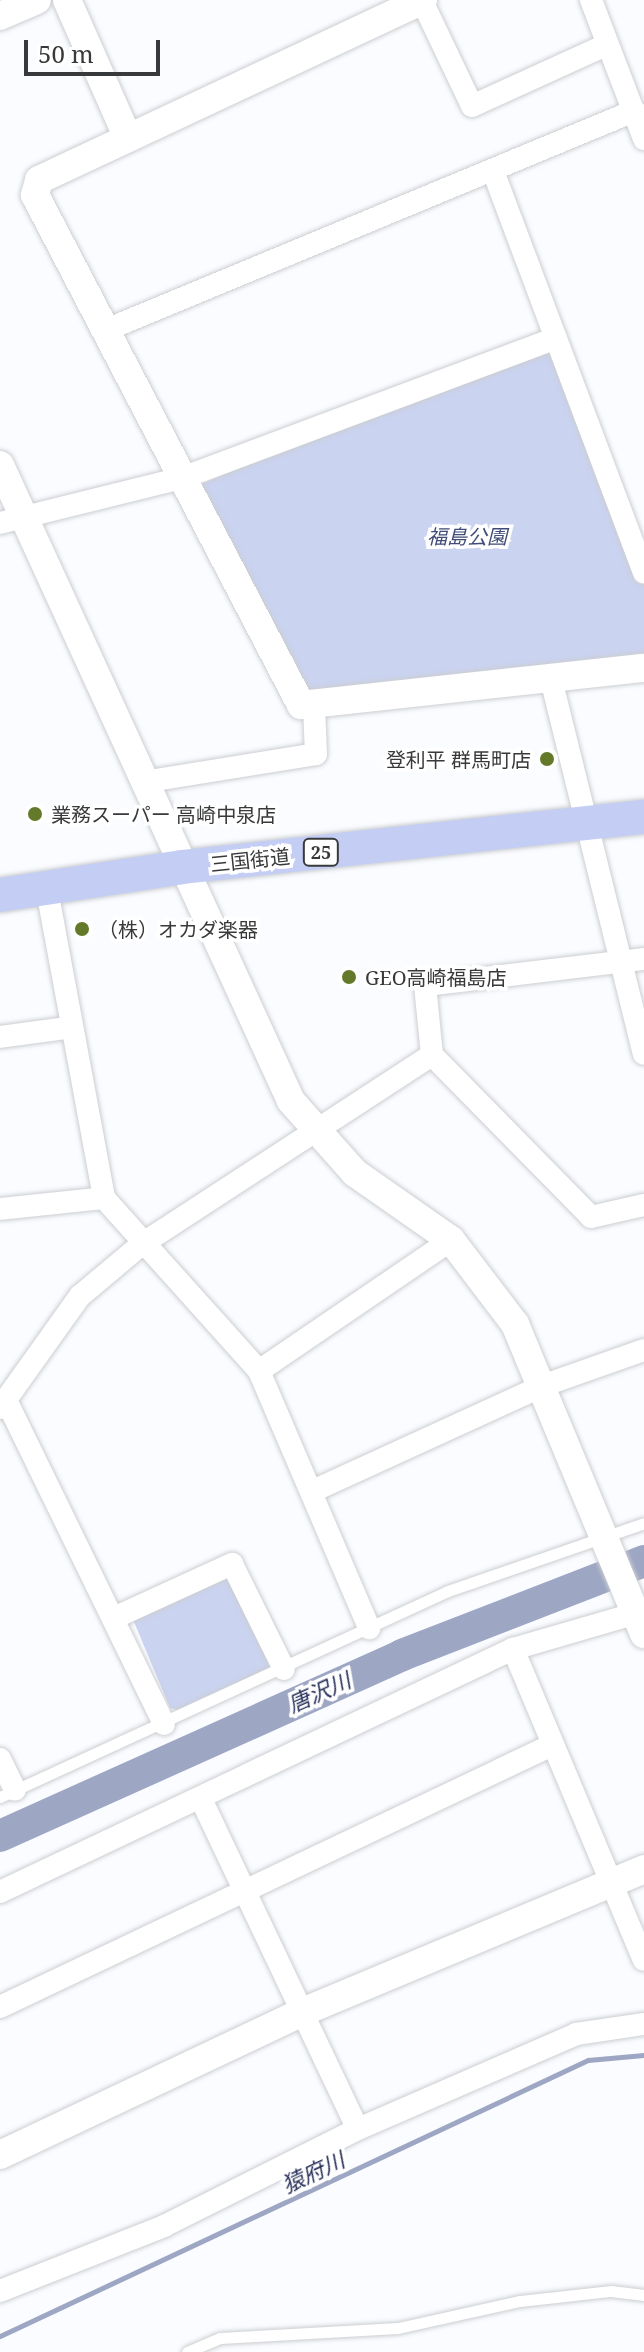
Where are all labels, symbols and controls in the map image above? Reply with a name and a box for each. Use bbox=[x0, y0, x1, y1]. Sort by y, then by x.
scale bar bbox=[28, 24, 164, 74]
text: 50 m bbox=[38, 37, 94, 70]
park label: 福島公園 bbox=[427, 524, 507, 548]
place label: 登利平 群馬町店 bbox=[386, 747, 531, 771]
marker: 登利平 群馬町店 bbox=[538, 750, 556, 768]
place label: 業務スーパー 高崎中泉店 bbox=[51, 802, 276, 826]
marker: 業務スーパー 高崎中泉店 bbox=[26, 805, 44, 823]
road number: 25 bbox=[301, 838, 341, 866]
street label: 三国街道 bbox=[209, 844, 291, 876]
place label: （株）オカダ楽器 bbox=[98, 917, 258, 941]
marker: （株）オカダ楽器 bbox=[73, 920, 91, 938]
place label: GEO高崎福島店 bbox=[365, 965, 507, 989]
marker: GEO高崎福島店 bbox=[340, 968, 358, 986]
water label: 唐沢川 bbox=[283, 1667, 355, 1717]
water label: 猿府川 bbox=[278, 2146, 348, 2198]

